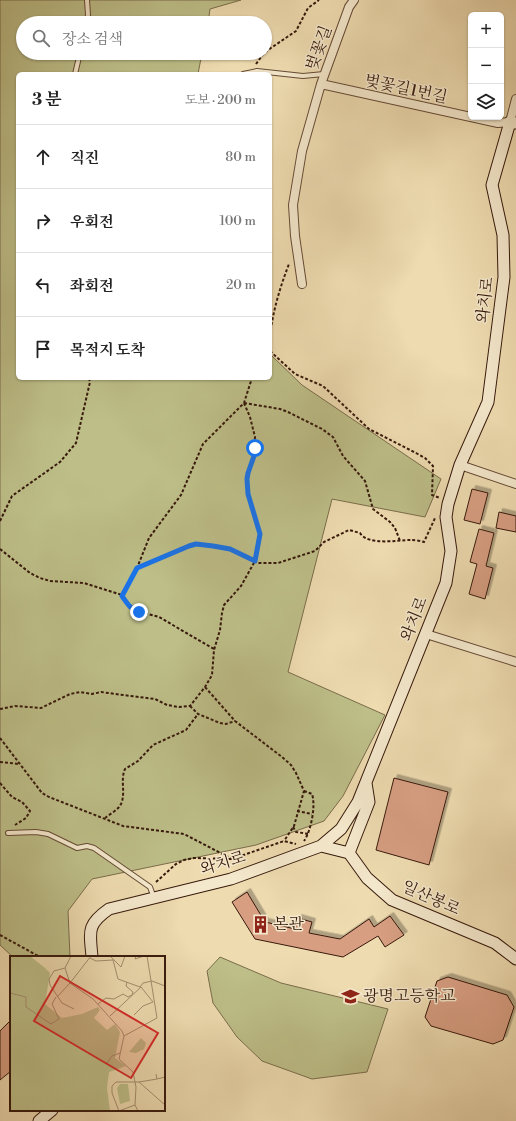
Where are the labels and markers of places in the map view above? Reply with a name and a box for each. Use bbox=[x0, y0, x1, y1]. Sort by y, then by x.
building icon: 본관 bbox=[250, 914, 270, 934]
place label: 본관 bbox=[273, 914, 304, 934]
school or university icon: 광명고등학교 bbox=[340, 986, 360, 1006]
place label: 광명고등학교 bbox=[363, 986, 456, 1006]

